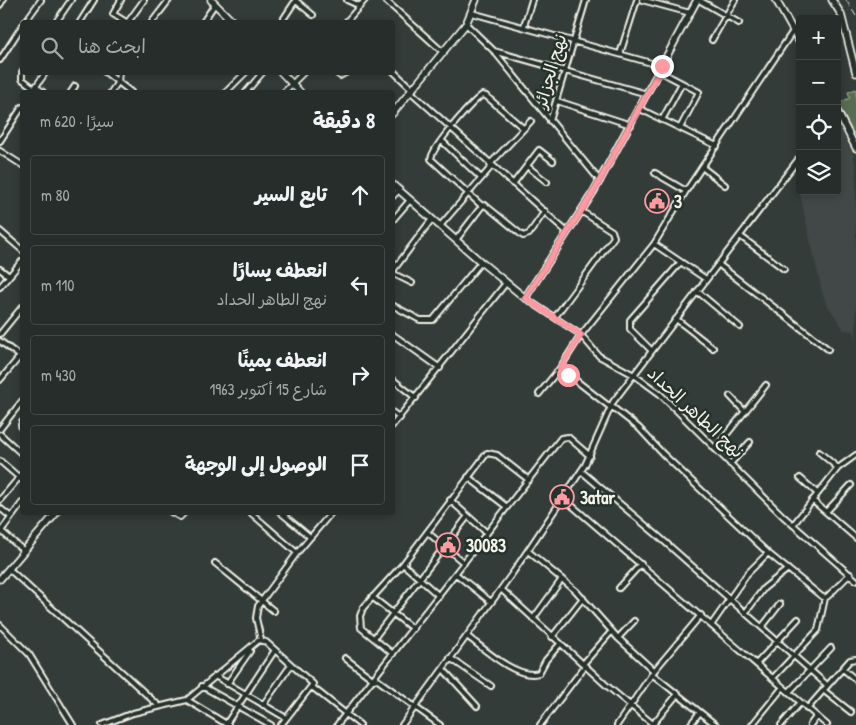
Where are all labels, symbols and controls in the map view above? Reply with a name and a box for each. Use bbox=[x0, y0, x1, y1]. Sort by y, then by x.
map controls bbox=[796, 15, 841, 195]
button: + bbox=[796, 15, 841, 60]
search box bbox=[20, 20, 395, 75]
street label: نهج الجزائر bbox=[527, 31, 572, 113]
text: ابحث هنا bbox=[78, 33, 146, 59]
icon: search bbox=[38, 34, 66, 62]
route end bbox=[651, 55, 674, 78]
button: − bbox=[796, 60, 841, 105]
button: locate bbox=[796, 105, 841, 150]
text: 8 دقيقة bbox=[313, 106, 375, 135]
text: سيرًا · 620 m bbox=[40, 110, 114, 132]
button: layers bbox=[796, 150, 841, 195]
text: تابع السير bbox=[255, 181, 327, 207]
icon: ahead bbox=[346, 181, 374, 209]
text: 80 m bbox=[41, 184, 70, 206]
public building icon: 3 bbox=[644, 188, 670, 214]
place label: 3 bbox=[674, 189, 682, 214]
text: انعطف يسارًا bbox=[233, 257, 327, 283]
icon: left bbox=[346, 271, 374, 299]
text: 110 m bbox=[41, 274, 74, 296]
text: نهج الطاهر الحداد bbox=[217, 288, 327, 310]
text: انعطف يمينًا bbox=[238, 347, 327, 373]
icon: right bbox=[346, 361, 374, 389]
street label: نهج الطاهر الحداد bbox=[642, 361, 750, 463]
text: 430 m bbox=[41, 364, 76, 386]
route start bbox=[557, 364, 580, 387]
text: شارع 15 أكتوبر 1963 bbox=[209, 378, 327, 400]
text: الوصول إلى الوجهة bbox=[185, 451, 327, 477]
icon: arrive bbox=[346, 451, 374, 479]
public building icon: 3atar bbox=[549, 484, 575, 510]
place label: 3atar bbox=[580, 485, 615, 510]
public building icon: 30083 bbox=[435, 532, 461, 558]
place label: 30083 bbox=[466, 533, 506, 558]

